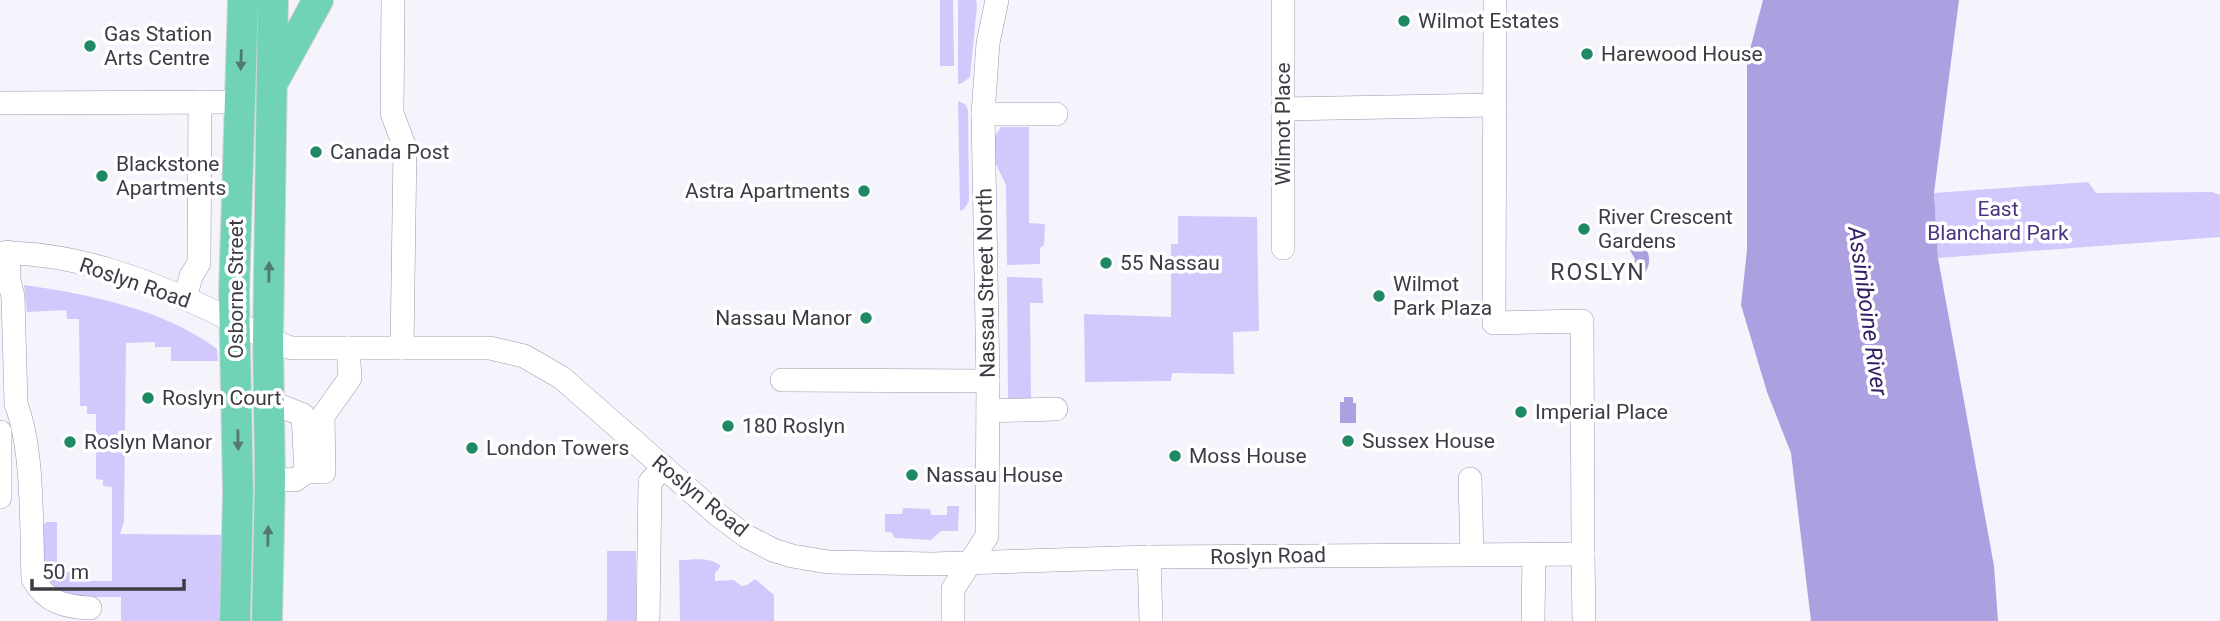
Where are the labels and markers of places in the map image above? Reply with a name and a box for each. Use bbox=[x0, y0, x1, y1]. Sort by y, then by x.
place label: Wilmot Estates bbox=[1418, 9, 1559, 33]
marker: Wilmot Estates bbox=[1396, 13, 1412, 29]
place label: Gas Station Arts Centre bbox=[104, 22, 212, 70]
marker: Gas Station Arts Centre bbox=[82, 38, 98, 54]
place label: Harewood House bbox=[1601, 42, 1763, 66]
marker: Harewood House bbox=[1579, 46, 1595, 62]
place label: Canada Post bbox=[330, 140, 450, 164]
marker: Canada Post bbox=[308, 144, 324, 160]
place label: Blackstone Apartments bbox=[116, 152, 226, 200]
marker: Blackstone Apartments bbox=[94, 168, 110, 184]
place label: Astra Apartments bbox=[685, 179, 850, 203]
marker: Astra Apartments bbox=[856, 183, 872, 199]
place label: River Crescent Gardens bbox=[1598, 205, 1733, 253]
marker: River Crescent Gardens bbox=[1576, 221, 1592, 237]
place label: 55 Nassau bbox=[1120, 251, 1220, 275]
marker: 55 Nassau bbox=[1098, 255, 1114, 271]
place label: Wilmot Park Plaza bbox=[1393, 272, 1492, 320]
marker: Wilmot Park Plaza bbox=[1371, 288, 1387, 304]
place label: Nassau Manor bbox=[715, 306, 852, 330]
marker: Nassau Manor bbox=[858, 310, 874, 326]
place label: Roslyn Court bbox=[162, 386, 281, 410]
marker: Roslyn Court bbox=[140, 390, 156, 406]
place label: Imperial Place bbox=[1535, 400, 1668, 424]
marker: Imperial Place bbox=[1513, 404, 1529, 420]
place label: 180 Roslyn bbox=[742, 414, 845, 438]
marker: 180 Roslyn bbox=[720, 418, 736, 434]
place label: Sussex House bbox=[1362, 429, 1495, 453]
place label: Roslyn Manor bbox=[84, 430, 212, 454]
marker: Sussex House bbox=[1340, 433, 1356, 449]
marker: Roslyn Manor bbox=[62, 434, 78, 450]
place label: London Towers bbox=[486, 436, 629, 460]
marker: London Towers bbox=[464, 440, 480, 456]
place label: Moss House bbox=[1189, 444, 1307, 468]
marker: Moss House bbox=[1167, 448, 1183, 464]
place label: Nassau House bbox=[926, 463, 1063, 487]
marker: Nassau House bbox=[904, 467, 920, 483]

